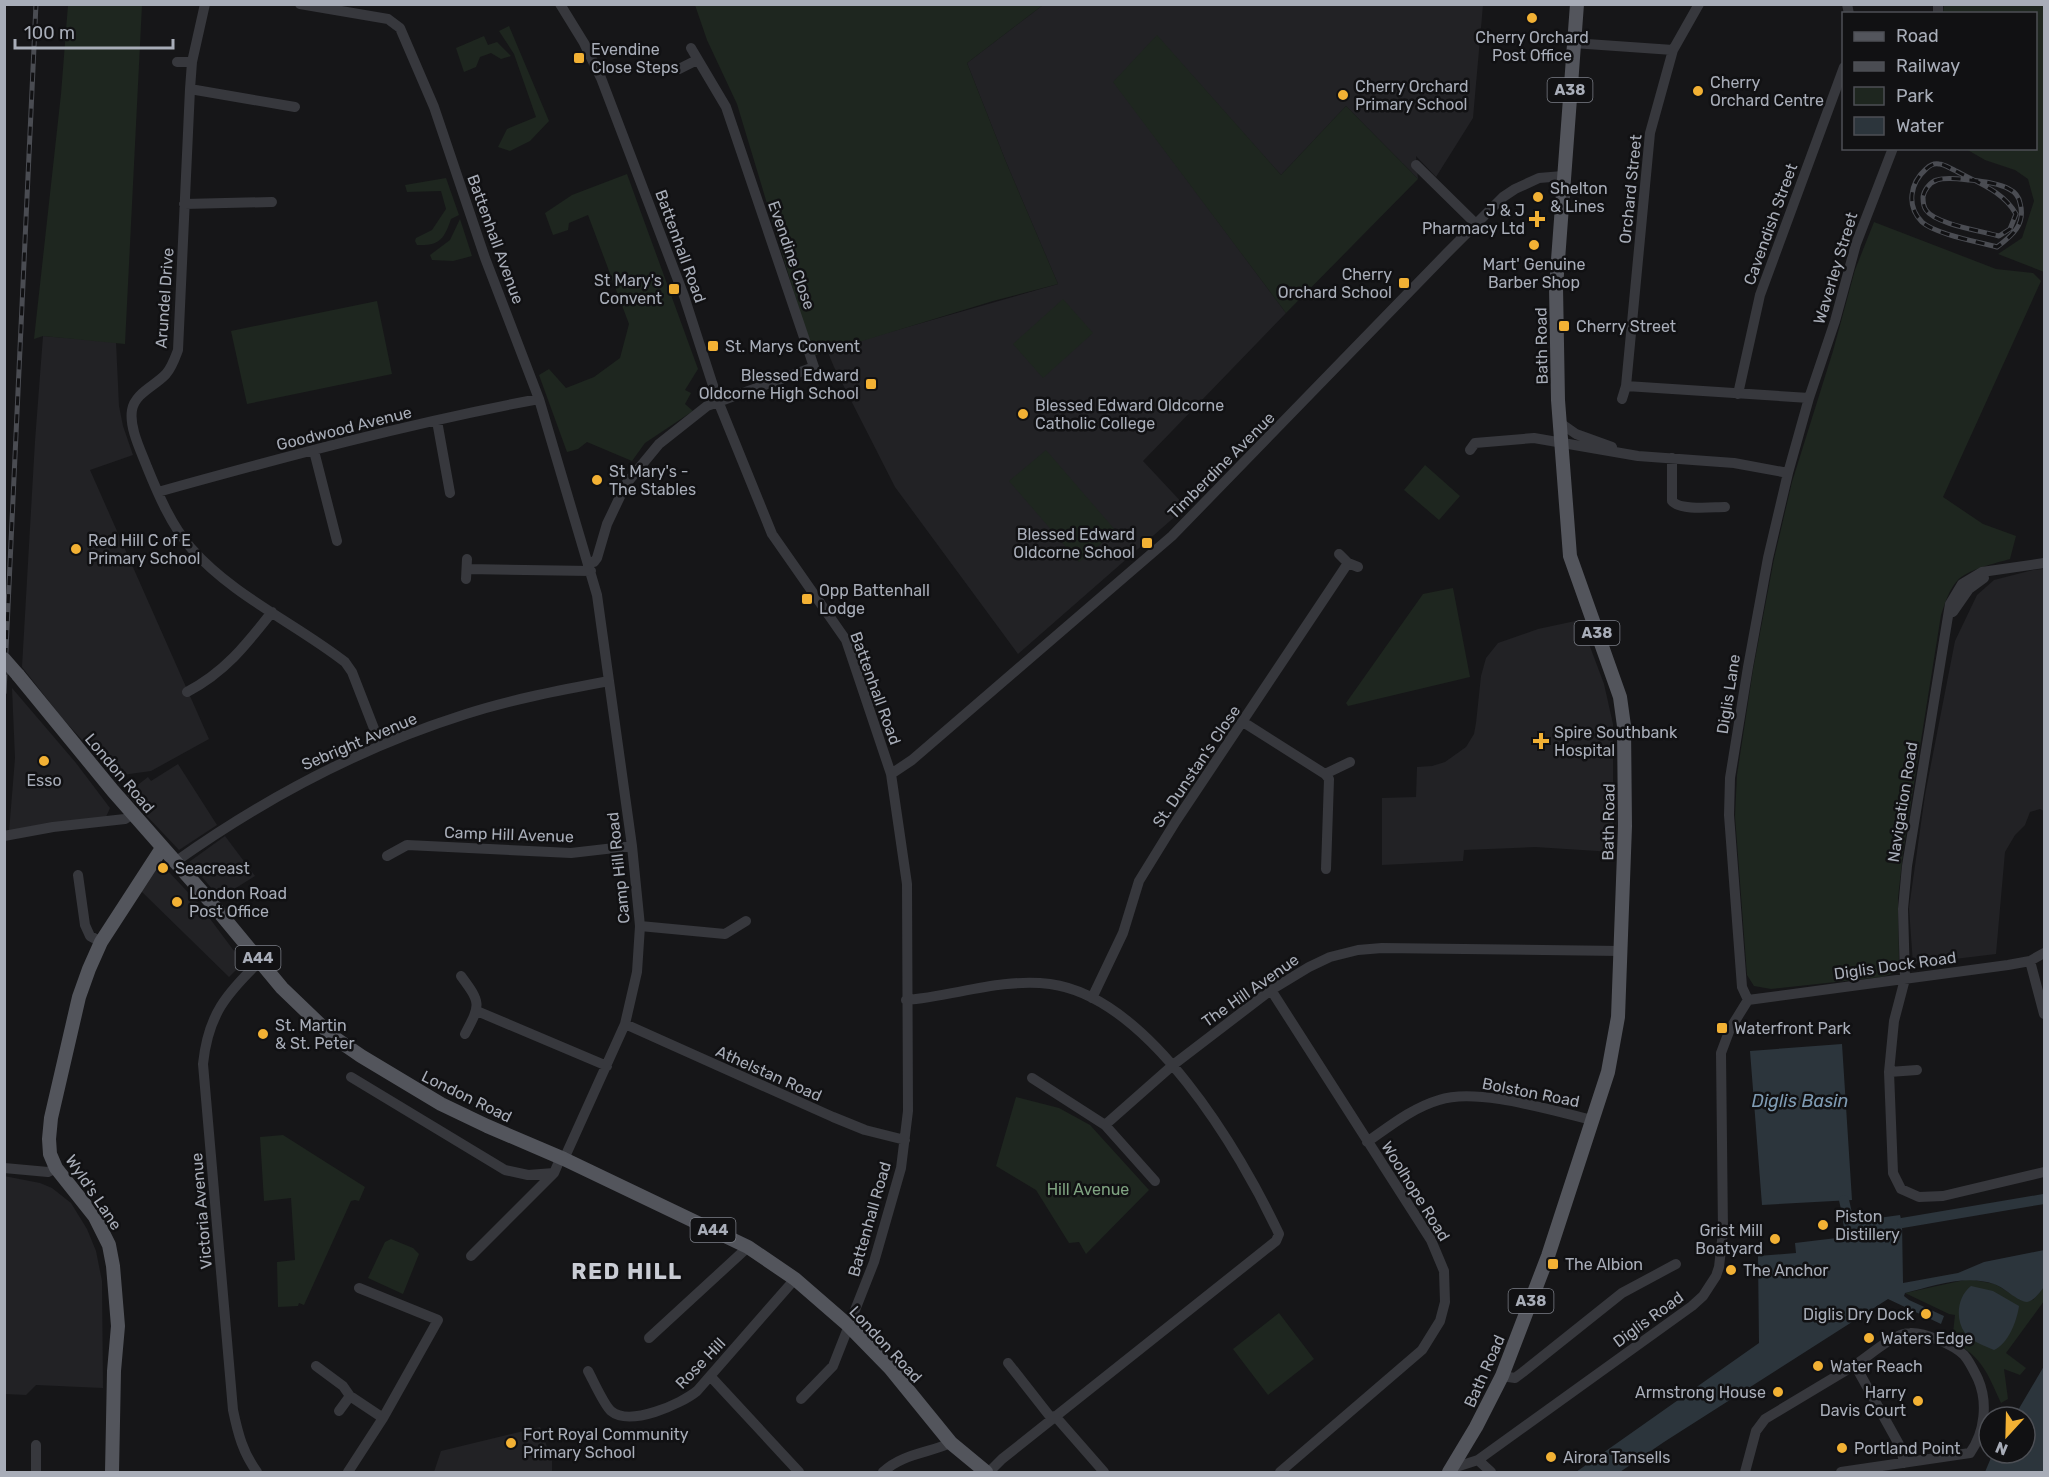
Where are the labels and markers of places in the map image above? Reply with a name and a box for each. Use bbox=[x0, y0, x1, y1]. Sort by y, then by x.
marker: Cherry Orchard Post Office bbox=[1525, 11, 1539, 25]
place label: Cherry Orchard Post Office bbox=[1475, 28, 1589, 65]
place label: Evendine Close Steps bbox=[591, 40, 679, 77]
marker: Evendine Close Steps bbox=[572, 51, 586, 65]
place label: Cherry Orchard Centre bbox=[1710, 73, 1824, 110]
place label: Cherry Orchard Primary School bbox=[1355, 77, 1468, 114]
marker: Cherry Orchard Centre bbox=[1691, 84, 1705, 98]
marker: Cherry Orchard Primary School bbox=[1336, 88, 1350, 102]
place label: Shelton & Lines bbox=[1550, 179, 1608, 216]
marker: Shelton & Lines bbox=[1531, 190, 1545, 204]
place label: J & J Pharmacy Ltd bbox=[1422, 201, 1525, 238]
marker: J & J Pharmacy Ltd bbox=[1530, 212, 1544, 226]
marker: Mart' Genuine Barber Shop bbox=[1527, 238, 1541, 252]
place label: Mart' Genuine Barber Shop bbox=[1483, 255, 1586, 292]
place label: Cherry Orchard School bbox=[1278, 265, 1392, 302]
place label: St Mary's Convent bbox=[594, 271, 662, 308]
marker: Cherry Orchard School bbox=[1397, 276, 1411, 290]
marker: St Mary's Convent bbox=[667, 282, 681, 296]
place label: Cherry Street bbox=[1576, 317, 1676, 336]
marker: Cherry Street bbox=[1557, 319, 1571, 333]
place label: St. Marys Convent bbox=[725, 337, 860, 356]
marker: St. Marys Convent bbox=[706, 339, 720, 353]
place label: Blessed Edward Oldcorne High School bbox=[699, 366, 859, 403]
marker: Blessed Edward Oldcorne High School bbox=[864, 377, 878, 391]
place label: Blessed Edward Oldcorne Catholic College bbox=[1035, 396, 1224, 433]
marker: Blessed Edward Oldcorne Catholic College bbox=[1016, 407, 1030, 421]
place label: St Mary's - The Stables bbox=[609, 462, 696, 499]
marker: St Mary's - The Stables bbox=[590, 473, 604, 487]
place label: Blessed Edward Oldcorne School bbox=[1013, 525, 1135, 562]
place label: Red Hill C of E Primary School bbox=[88, 531, 200, 568]
marker: Blessed Edward Oldcorne School bbox=[1140, 536, 1154, 550]
marker: Red Hill C of E Primary School bbox=[69, 542, 83, 556]
place label: Opp Battenhall Lodge bbox=[819, 581, 930, 618]
marker: Opp Battenhall Lodge bbox=[800, 592, 814, 606]
place label: Spire Southbank Hospital bbox=[1554, 723, 1678, 760]
marker: Spire Southbank Hospital bbox=[1532, 732, 1550, 750]
marker: Esso bbox=[37, 754, 51, 768]
place label: Esso bbox=[26, 771, 62, 790]
place label: Seacreast bbox=[175, 859, 250, 878]
marker: Seacreast bbox=[156, 861, 170, 875]
place label: London Road Post Office bbox=[189, 884, 287, 921]
marker: London Road Post Office bbox=[170, 895, 184, 909]
place label: St. Martin & St. Peter bbox=[275, 1016, 355, 1053]
place label: Waterfront Park bbox=[1734, 1019, 1852, 1038]
marker: Waterfront Park bbox=[1715, 1021, 1729, 1035]
marker: St. Martin & St. Peter bbox=[256, 1027, 270, 1041]
place label: Piston Distillery bbox=[1835, 1207, 1900, 1244]
marker: Piston Distillery bbox=[1816, 1218, 1830, 1232]
place label: Grist Mill Boatyard bbox=[1695, 1221, 1763, 1258]
marker: Grist Mill Boatyard bbox=[1768, 1232, 1782, 1246]
place label: The Albion bbox=[1565, 1255, 1643, 1274]
marker: The Albion bbox=[1546, 1257, 1560, 1271]
place label: The Anchor bbox=[1743, 1261, 1828, 1280]
marker: The Anchor bbox=[1724, 1263, 1738, 1277]
place label: Diglis Dry Dock bbox=[1803, 1305, 1915, 1324]
marker: Diglis Dry Dock bbox=[1919, 1307, 1933, 1321]
place label: Waters Edge bbox=[1881, 1329, 1973, 1348]
marker: Waters Edge bbox=[1862, 1331, 1876, 1345]
place label: Water Reach bbox=[1830, 1357, 1923, 1376]
marker: Water Reach bbox=[1811, 1359, 1825, 1373]
place label: Armstrong House bbox=[1635, 1383, 1766, 1402]
place label: Harry Davis Court bbox=[1820, 1383, 1906, 1420]
marker: Armstrong House bbox=[1771, 1385, 1785, 1399]
marker: Harry Davis Court bbox=[1911, 1394, 1925, 1408]
place label: Fort Royal Community Primary School bbox=[523, 1425, 689, 1462]
marker: Fort Royal Community Primary School bbox=[504, 1436, 518, 1450]
place label: Portland Point bbox=[1854, 1439, 1961, 1458]
marker: Portland Point bbox=[1835, 1441, 1849, 1455]
place label: Airora Tansells bbox=[1563, 1448, 1670, 1467]
marker: Airora Tansells bbox=[1544, 1450, 1558, 1464]

